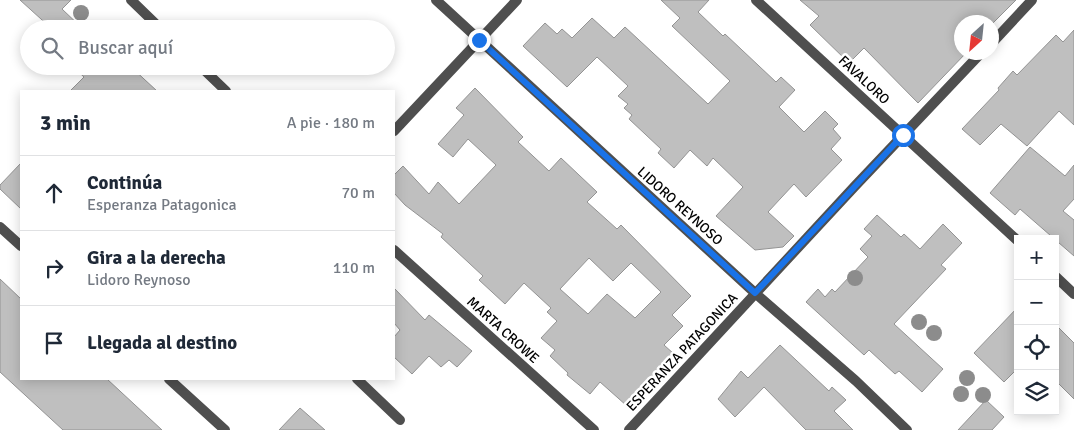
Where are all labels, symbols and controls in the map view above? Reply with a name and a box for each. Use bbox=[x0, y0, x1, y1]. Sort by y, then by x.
north arrow bbox=[954, 15, 999, 60]
search box bbox=[20, 20, 395, 75]
route end bbox=[468, 29, 491, 52]
icon: search bbox=[38, 34, 66, 62]
text: Buscar aquí bbox=[78, 36, 173, 60]
street label: FAVALORO bbox=[835, 52, 893, 108]
text: 3 min bbox=[40, 110, 91, 136]
text: A pie · 180 m bbox=[287, 113, 375, 133]
route start bbox=[892, 124, 915, 147]
street label: LIDORO REYNOSO bbox=[634, 163, 726, 249]
text: Continúa bbox=[87, 171, 162, 195]
icon: ahead bbox=[40, 179, 68, 207]
text: 70 m bbox=[341, 183, 375, 203]
text: Esperanza Patagonica bbox=[87, 195, 237, 215]
map controls bbox=[1014, 235, 1059, 415]
button: + bbox=[1014, 235, 1059, 280]
text: Gira a la derecha bbox=[87, 246, 226, 270]
icon: right bbox=[40, 254, 68, 282]
text: 110 m bbox=[333, 258, 375, 278]
text: Lidoro Reynoso bbox=[87, 270, 191, 290]
button: − bbox=[1014, 280, 1059, 325]
street label: ESPERANZA PATAGONICA bbox=[623, 289, 742, 415]
street label: MARTA CROWE bbox=[463, 293, 543, 367]
button: locate bbox=[1014, 325, 1059, 370]
icon: arrive bbox=[40, 329, 68, 357]
text: Llegada al destino bbox=[87, 331, 237, 355]
button: layers bbox=[1014, 370, 1059, 415]

